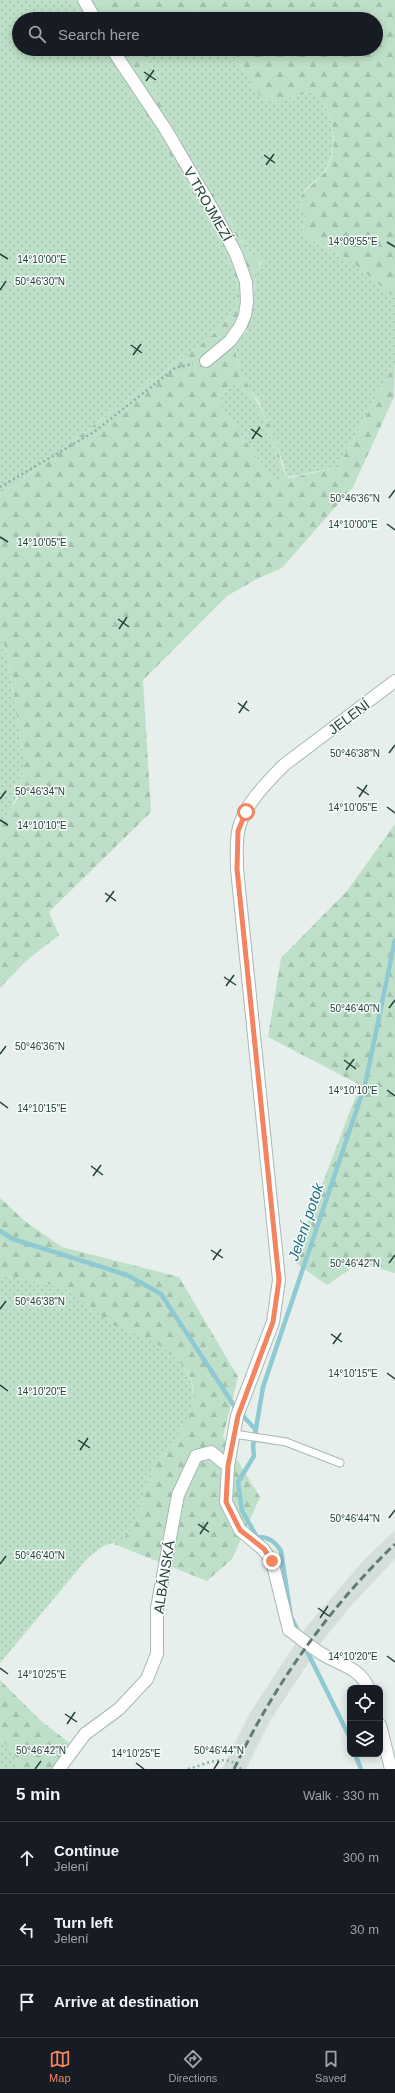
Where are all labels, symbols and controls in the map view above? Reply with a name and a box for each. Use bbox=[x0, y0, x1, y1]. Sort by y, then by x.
search box bbox=[12, 12, 383, 56]
icon: search bbox=[26, 23, 48, 45]
text: Search here bbox=[58, 26, 140, 43]
street label: V TROJMEZÍ bbox=[180, 164, 236, 244]
text: 14°09'55"E bbox=[328, 236, 378, 247]
text: 14°10'00"E bbox=[17, 254, 67, 265]
text: 50°46'30"N bbox=[15, 276, 65, 287]
text: 50°46'36"N bbox=[330, 493, 380, 504]
text: 14°10'00"E bbox=[328, 519, 378, 530]
text: 14°10'05"E bbox=[17, 537, 67, 548]
street label: JELENÍ bbox=[325, 696, 373, 738]
text: 50°46'38"N bbox=[330, 748, 380, 759]
text: 50°46'34"N bbox=[15, 786, 65, 797]
text: 14°10'05"E bbox=[328, 802, 378, 813]
route start bbox=[237, 803, 255, 821]
text: 14°10'10"E bbox=[17, 820, 67, 831]
text: 50°46'40"N bbox=[330, 1003, 380, 1014]
text: 50°46'36"N bbox=[15, 1041, 65, 1052]
text: 14°10'10"E bbox=[328, 1085, 378, 1096]
text: 14°10'15"E bbox=[17, 1103, 67, 1114]
water label: Jelení potok bbox=[284, 1179, 327, 1264]
text: 50°46'42"N bbox=[330, 1258, 380, 1269]
text: 50°46'38"N bbox=[15, 1296, 65, 1307]
text: 14°10'15"E bbox=[328, 1368, 378, 1379]
text: 14°10'20"E bbox=[17, 1386, 67, 1397]
text: 50°46'44"N bbox=[330, 1513, 380, 1524]
street label: ALBÁNSKÁ bbox=[150, 1539, 178, 1615]
text: 50°46'40"N bbox=[15, 1550, 65, 1561]
route end bbox=[263, 1552, 281, 1570]
text: 14°10'20"E bbox=[328, 1651, 378, 1662]
text: 14°10'25"E bbox=[17, 1669, 67, 1680]
map controls bbox=[347, 1685, 383, 1757]
button: locate bbox=[347, 1685, 383, 1721]
button: layers bbox=[347, 1721, 383, 1757]
text: 50°46'42"N bbox=[16, 1745, 66, 1756]
text: 50°46'44"N bbox=[194, 1745, 244, 1756]
text: 14°10'25"E bbox=[111, 1748, 161, 1759]
text: 5 min bbox=[16, 1785, 60, 1804]
text: Walk · 330 m bbox=[303, 1788, 379, 1803]
text: Continue bbox=[54, 1842, 119, 1859]
icon: ahead bbox=[16, 1847, 38, 1869]
text: 300 m bbox=[343, 1850, 379, 1865]
text: Jelení bbox=[54, 1859, 89, 1874]
text: Turn left bbox=[54, 1914, 113, 1931]
icon: left bbox=[16, 1919, 38, 1941]
text: 30 m bbox=[350, 1922, 379, 1937]
text: Jelení bbox=[54, 1931, 89, 1946]
icon: arrive bbox=[16, 1991, 38, 2013]
text: Arrive at destination bbox=[54, 1993, 199, 2010]
tab: Map bbox=[49, 2048, 71, 2084]
tab: Directions bbox=[168, 2048, 217, 2084]
tab: Saved bbox=[315, 2048, 346, 2084]

